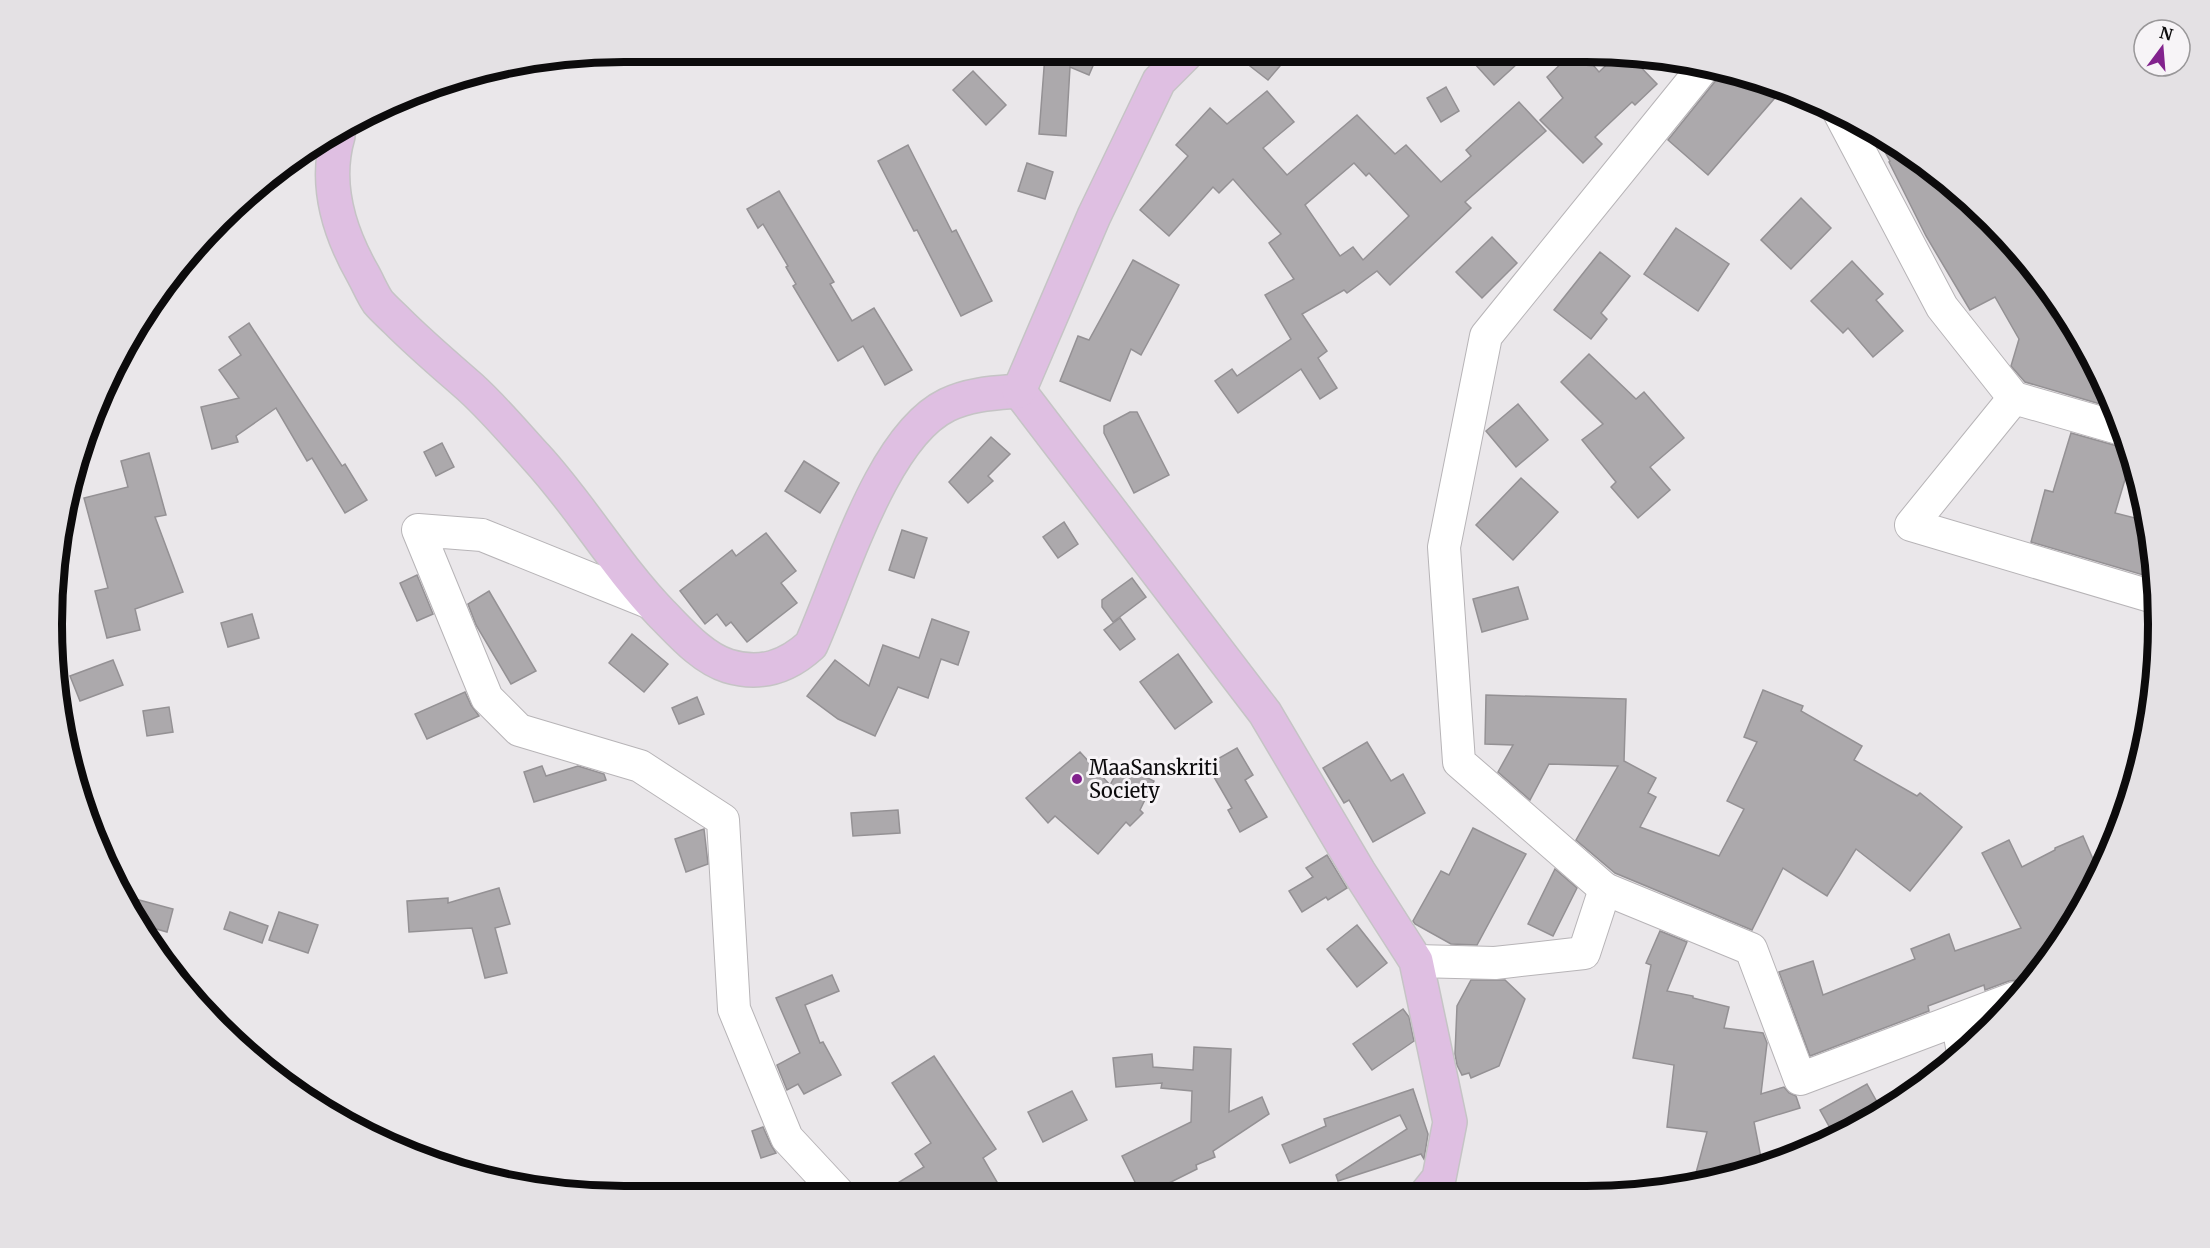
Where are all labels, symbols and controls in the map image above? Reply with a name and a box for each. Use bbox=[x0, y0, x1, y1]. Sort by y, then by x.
north arrow bbox=[2132, 18, 2192, 78]
text: N bbox=[2157, 22, 2175, 45]
place label: MaaSanskriti Society bbox=[1089, 755, 1218, 803]
marker: MaaSanskriti Society bbox=[1070, 772, 1084, 786]

